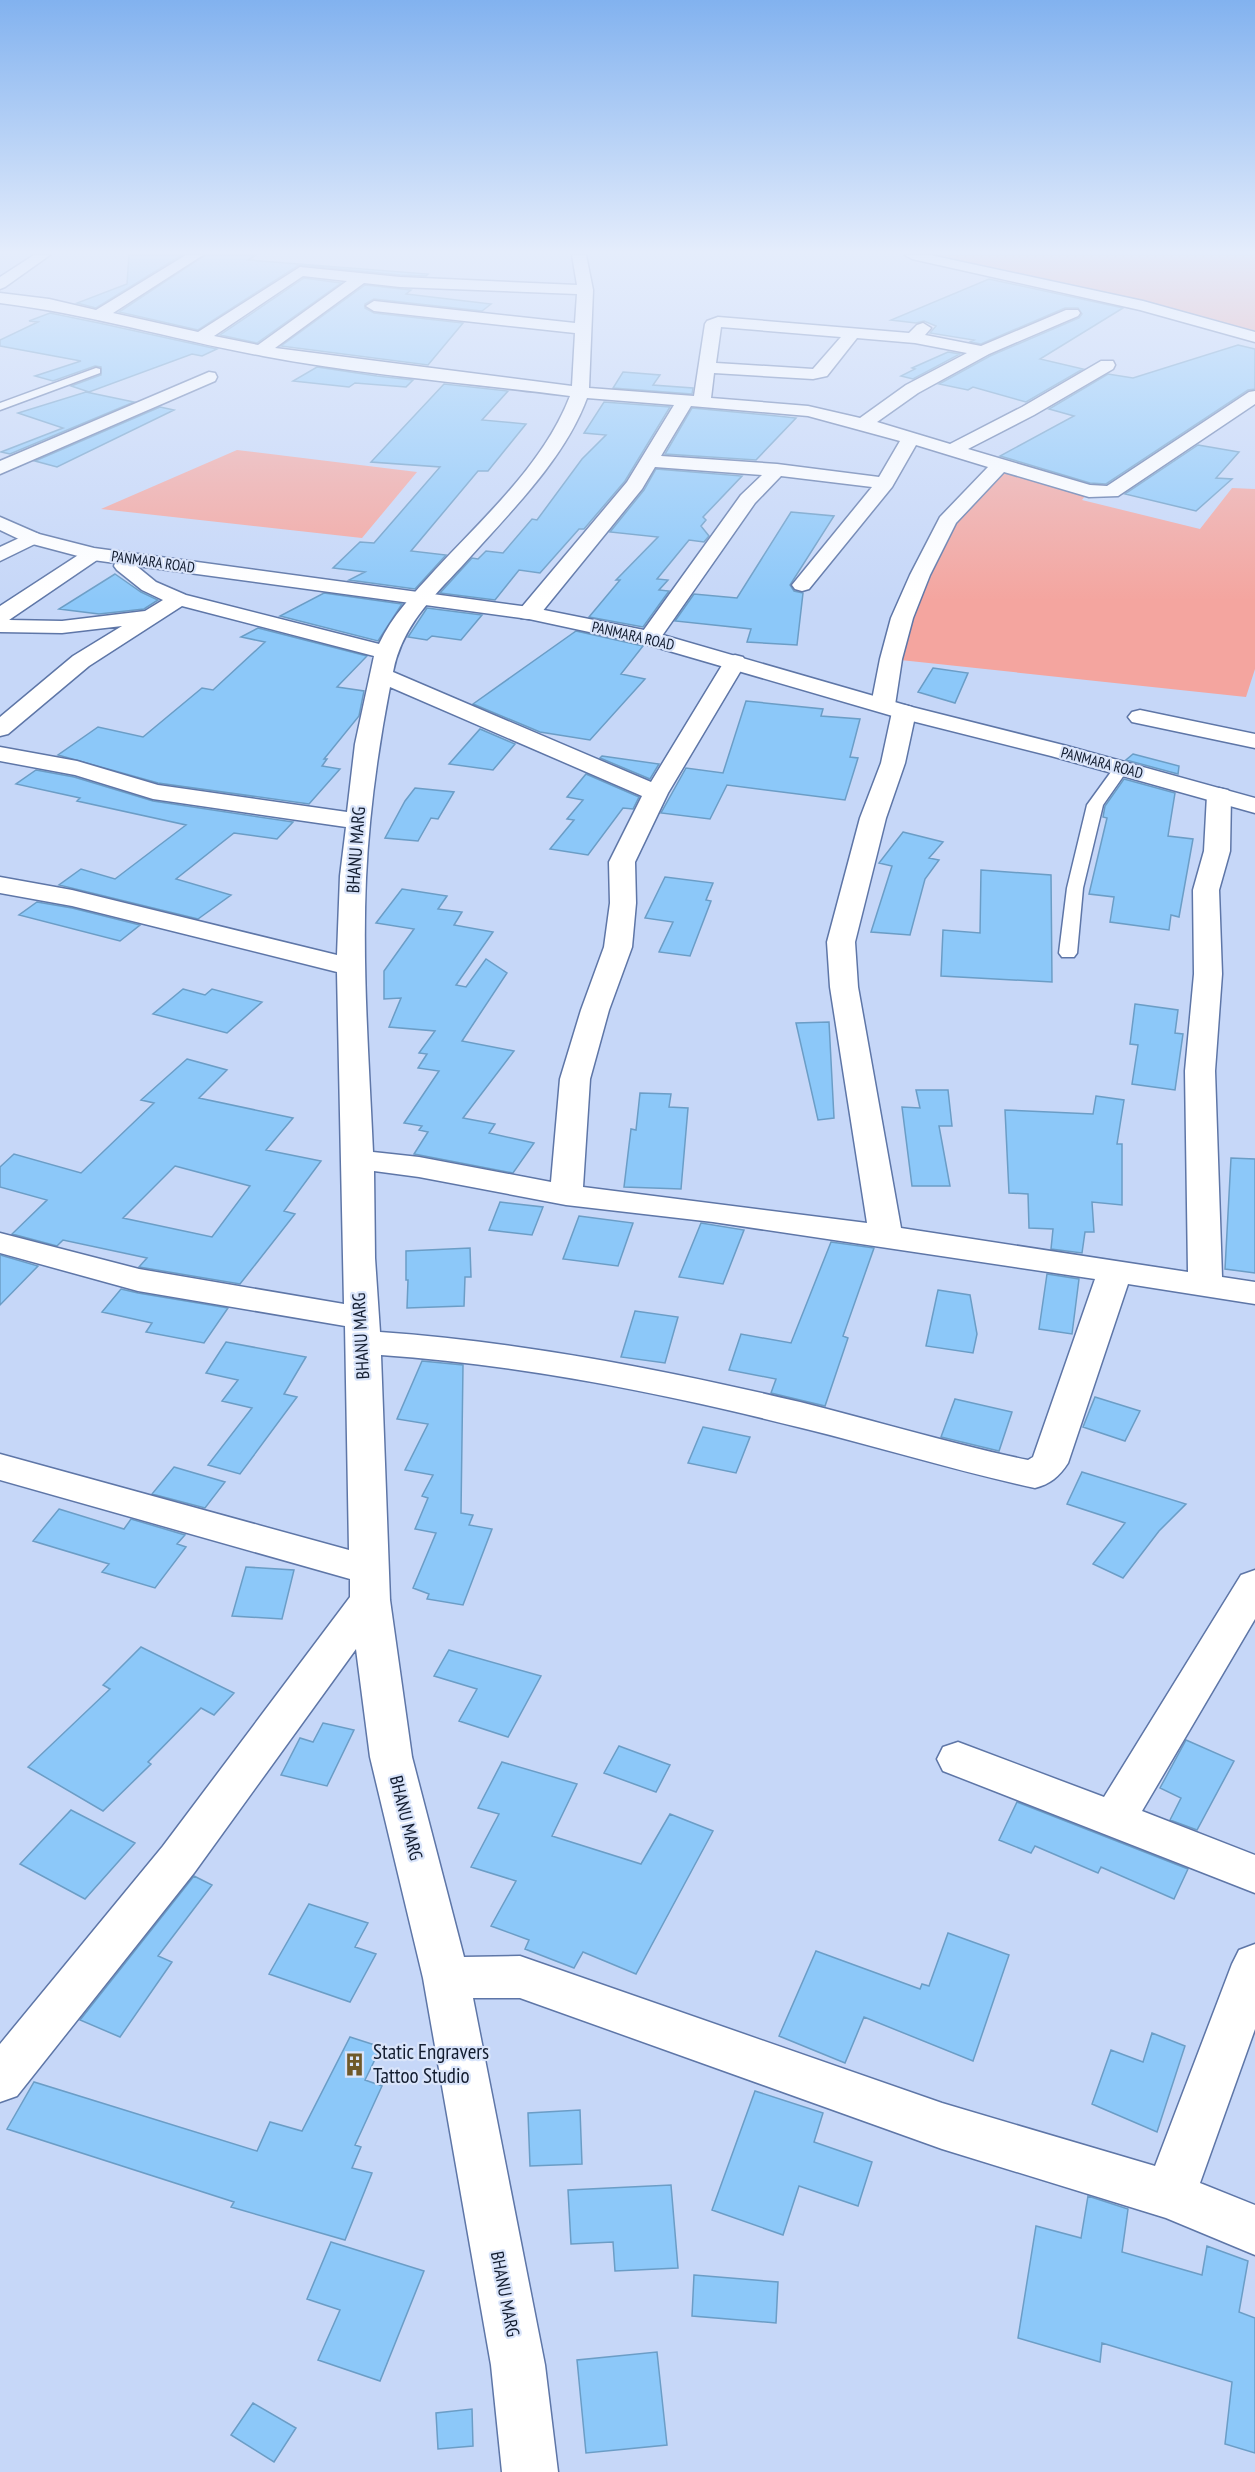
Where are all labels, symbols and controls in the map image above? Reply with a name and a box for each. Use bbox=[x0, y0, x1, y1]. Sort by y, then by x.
street label: PANMARA ROAD bbox=[110, 546, 196, 577]
street label: PANMARA ROAD bbox=[590, 617, 676, 654]
street label: PANMARA ROAD bbox=[1059, 742, 1145, 783]
street label: BHANU MARG bbox=[341, 806, 370, 894]
street label: BHANU MARG bbox=[347, 1292, 374, 1380]
street label: BHANU MARG bbox=[385, 1773, 428, 1863]
place label: Static Engravers Tattoo Studio bbox=[373, 2038, 489, 2089]
building icon: Static Engravers Tattoo Studio bbox=[342, 2051, 368, 2077]
street label: BHANU MARG bbox=[486, 2249, 525, 2339]

